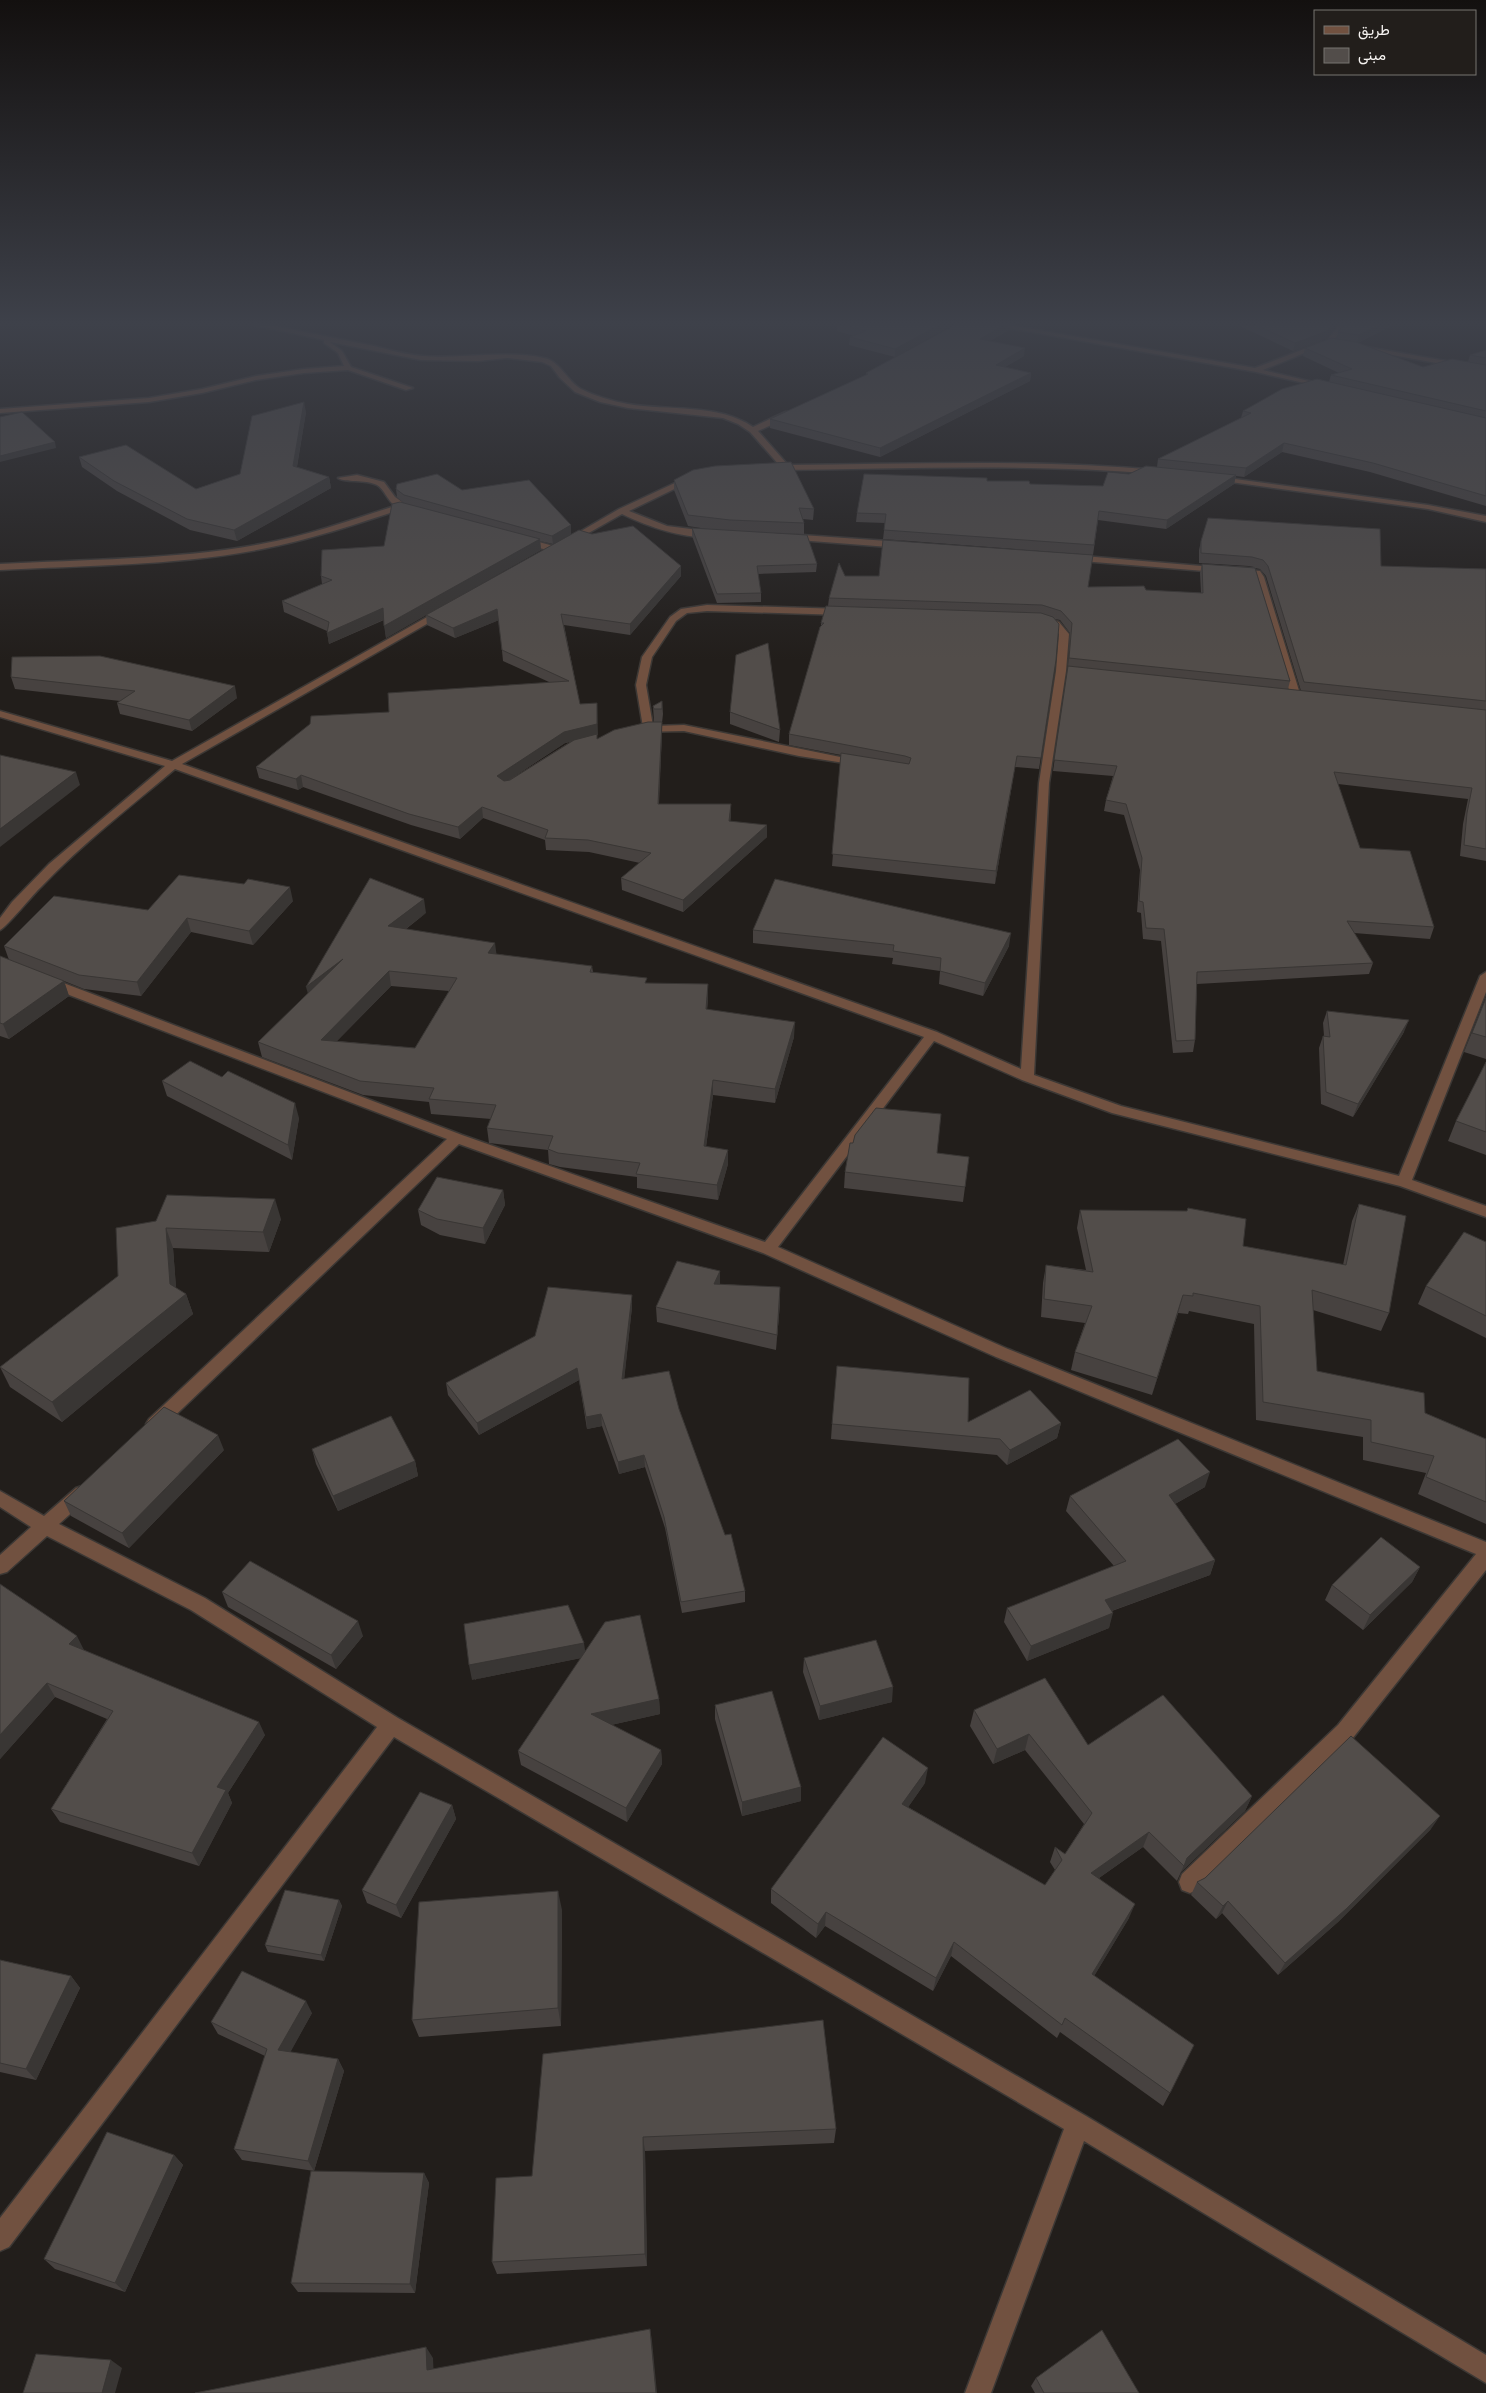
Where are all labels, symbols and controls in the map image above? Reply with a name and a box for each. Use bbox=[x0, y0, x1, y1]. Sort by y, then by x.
legend bbox=[1314, 10, 1476, 75]
text: طريق bbox=[1358, 20, 1390, 40]
text: مبنى bbox=[1358, 45, 1386, 65]

